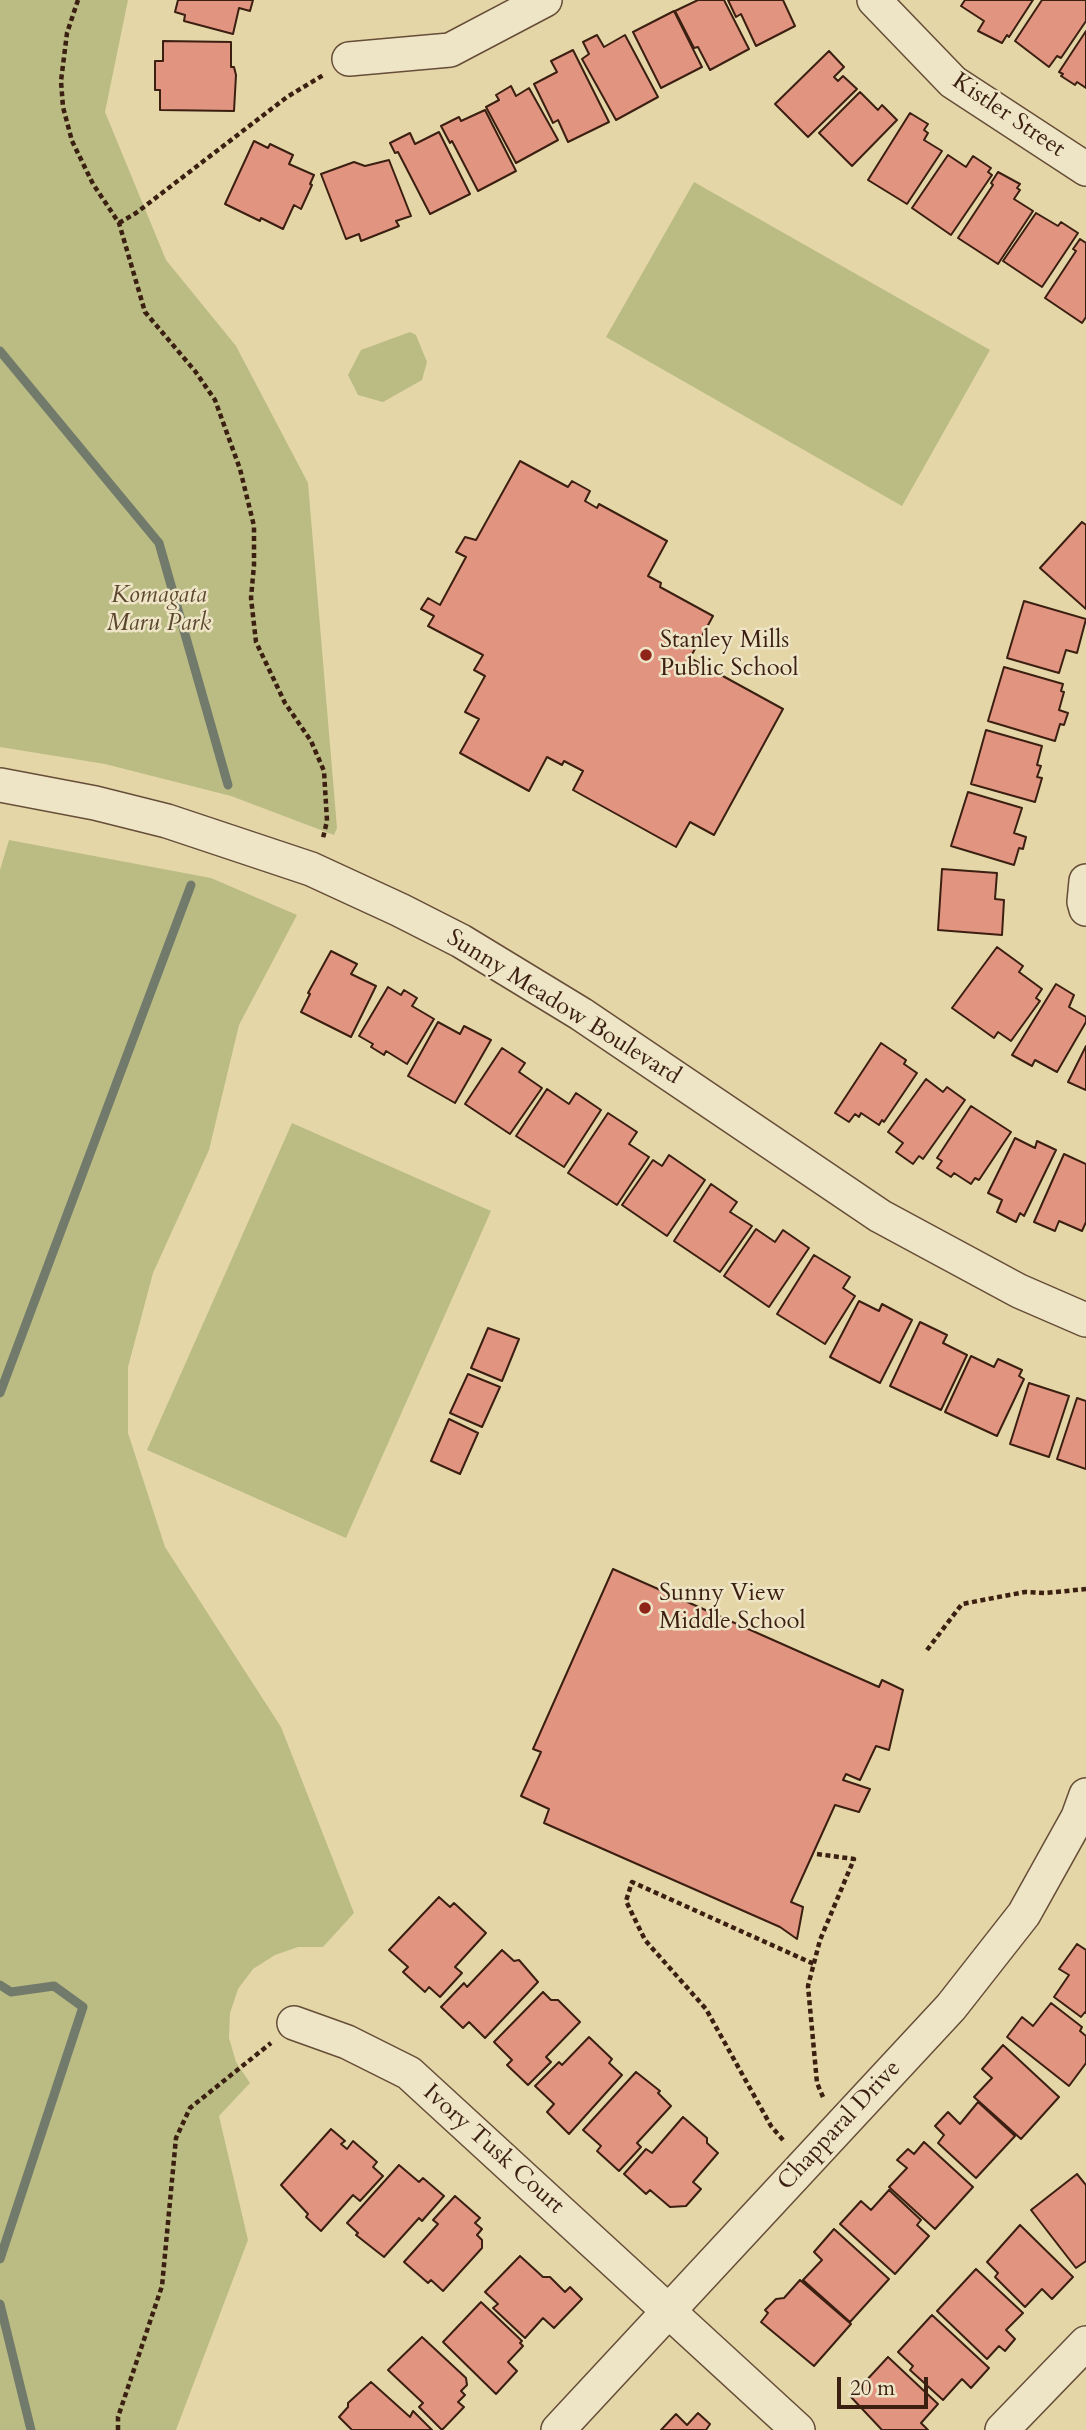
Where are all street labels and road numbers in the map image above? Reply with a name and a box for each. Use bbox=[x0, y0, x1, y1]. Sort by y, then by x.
street label: Kistler Street bbox=[946, 68, 1070, 164]
street label: Sunny Meadow Boulevard bbox=[441, 924, 685, 1092]
street label: Chapparal Drive bbox=[772, 2055, 908, 2197]
street label: Ivory Tusk Court bbox=[416, 2079, 570, 2221]

